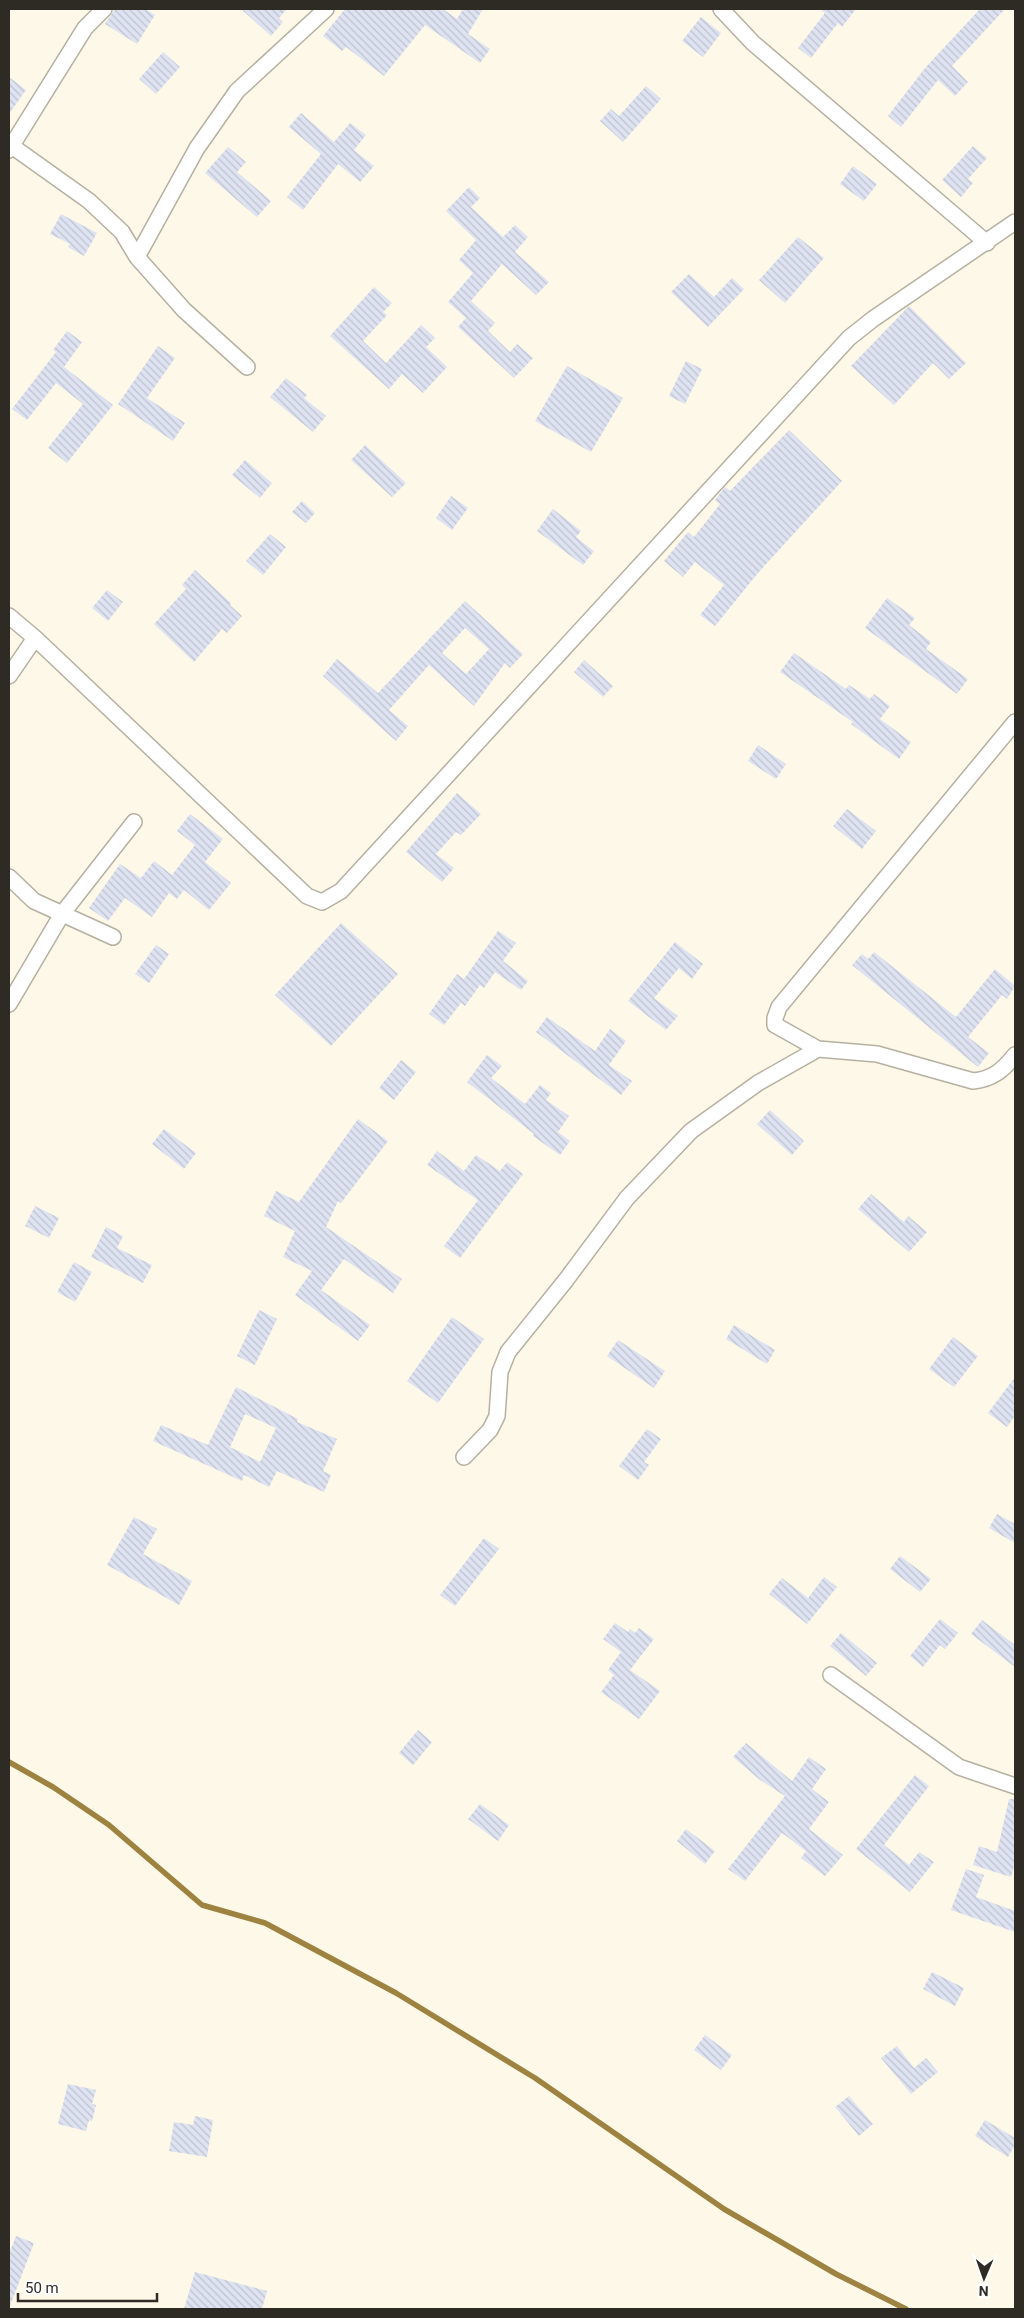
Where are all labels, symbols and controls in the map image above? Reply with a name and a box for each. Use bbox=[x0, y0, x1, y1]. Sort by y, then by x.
north arrow bbox=[959, 2253, 1009, 2303]
scale bar bbox=[18, 2270, 156, 2302]
text: 50 m bbox=[25, 2279, 59, 2297]
text: N bbox=[978, 2283, 989, 2299]

